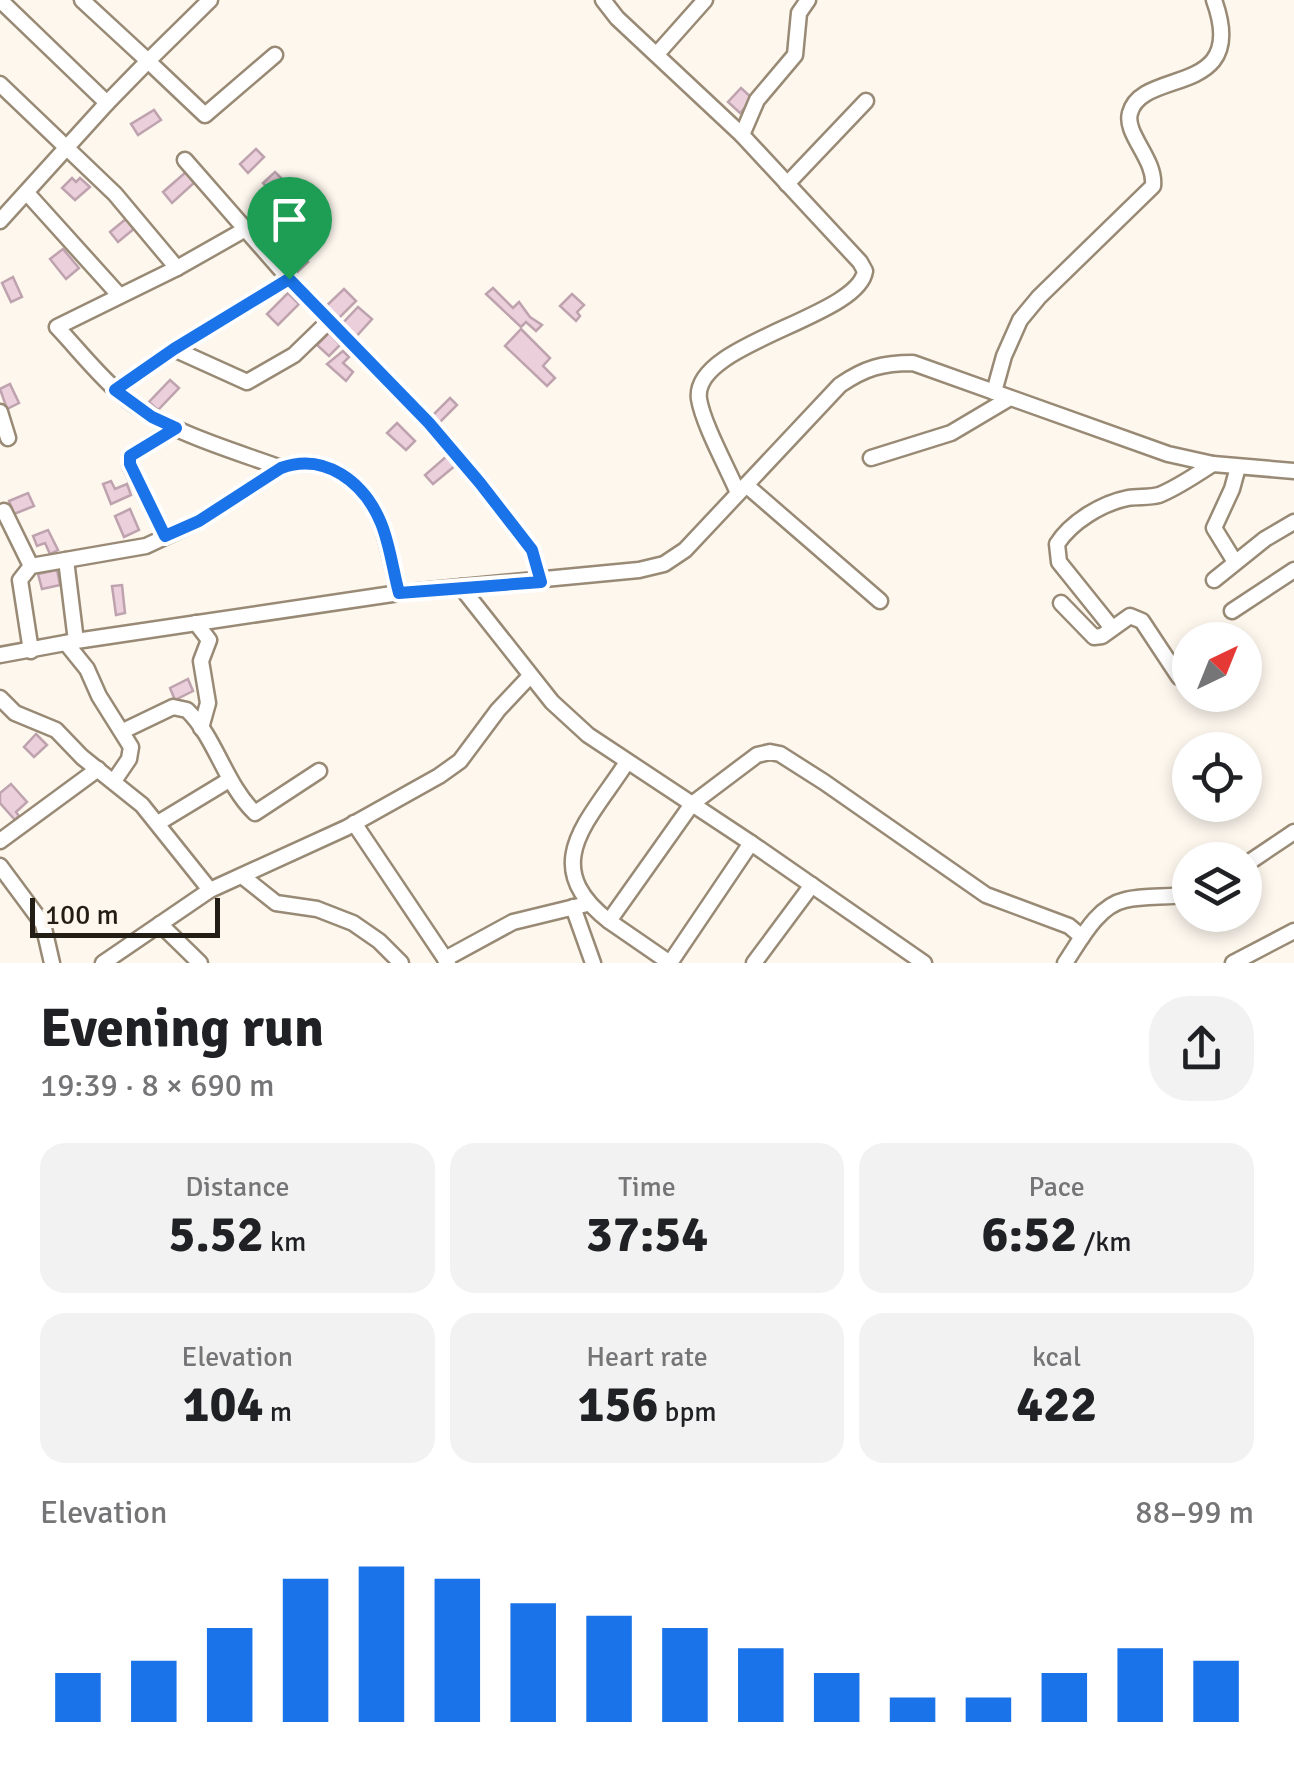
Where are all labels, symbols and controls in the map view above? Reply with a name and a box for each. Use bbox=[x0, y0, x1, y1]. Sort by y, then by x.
pin bbox=[247, 177, 332, 280]
icon: arrive bbox=[262, 192, 317, 247]
north arrow bbox=[1172, 622, 1262, 712]
map controls bbox=[1172, 622, 1262, 932]
button: locate bbox=[1172, 732, 1262, 822]
button: layers bbox=[1172, 842, 1262, 932]
scale bar bbox=[30, 893, 220, 938]
text: 100 m bbox=[45, 898, 119, 932]
text: Evening run bbox=[40, 994, 324, 1062]
button: share bbox=[1149, 996, 1254, 1101]
text: 19:39 · 8 × 690 m bbox=[40, 1066, 275, 1105]
text: Distance bbox=[185, 1170, 289, 1204]
text: Time bbox=[618, 1170, 676, 1204]
text: Pace bbox=[1028, 1170, 1085, 1204]
text: 5.52 bbox=[168, 1204, 264, 1266]
text: 37:54 bbox=[586, 1204, 708, 1266]
text: 6:52 bbox=[982, 1204, 1077, 1266]
text: km bbox=[264, 1225, 306, 1259]
text: /km bbox=[1077, 1225, 1132, 1259]
text: Elevation bbox=[182, 1340, 293, 1374]
text: Heart rate bbox=[586, 1340, 708, 1374]
text: kcal bbox=[1032, 1340, 1081, 1374]
text: 104 bbox=[183, 1374, 264, 1436]
text: 156 bbox=[577, 1374, 658, 1436]
text: 422 bbox=[1016, 1374, 1097, 1436]
text: m bbox=[264, 1395, 292, 1429]
text: bpm bbox=[658, 1395, 717, 1429]
text: Elevation bbox=[40, 1493, 167, 1532]
text: 88–99 m bbox=[1135, 1493, 1254, 1532]

